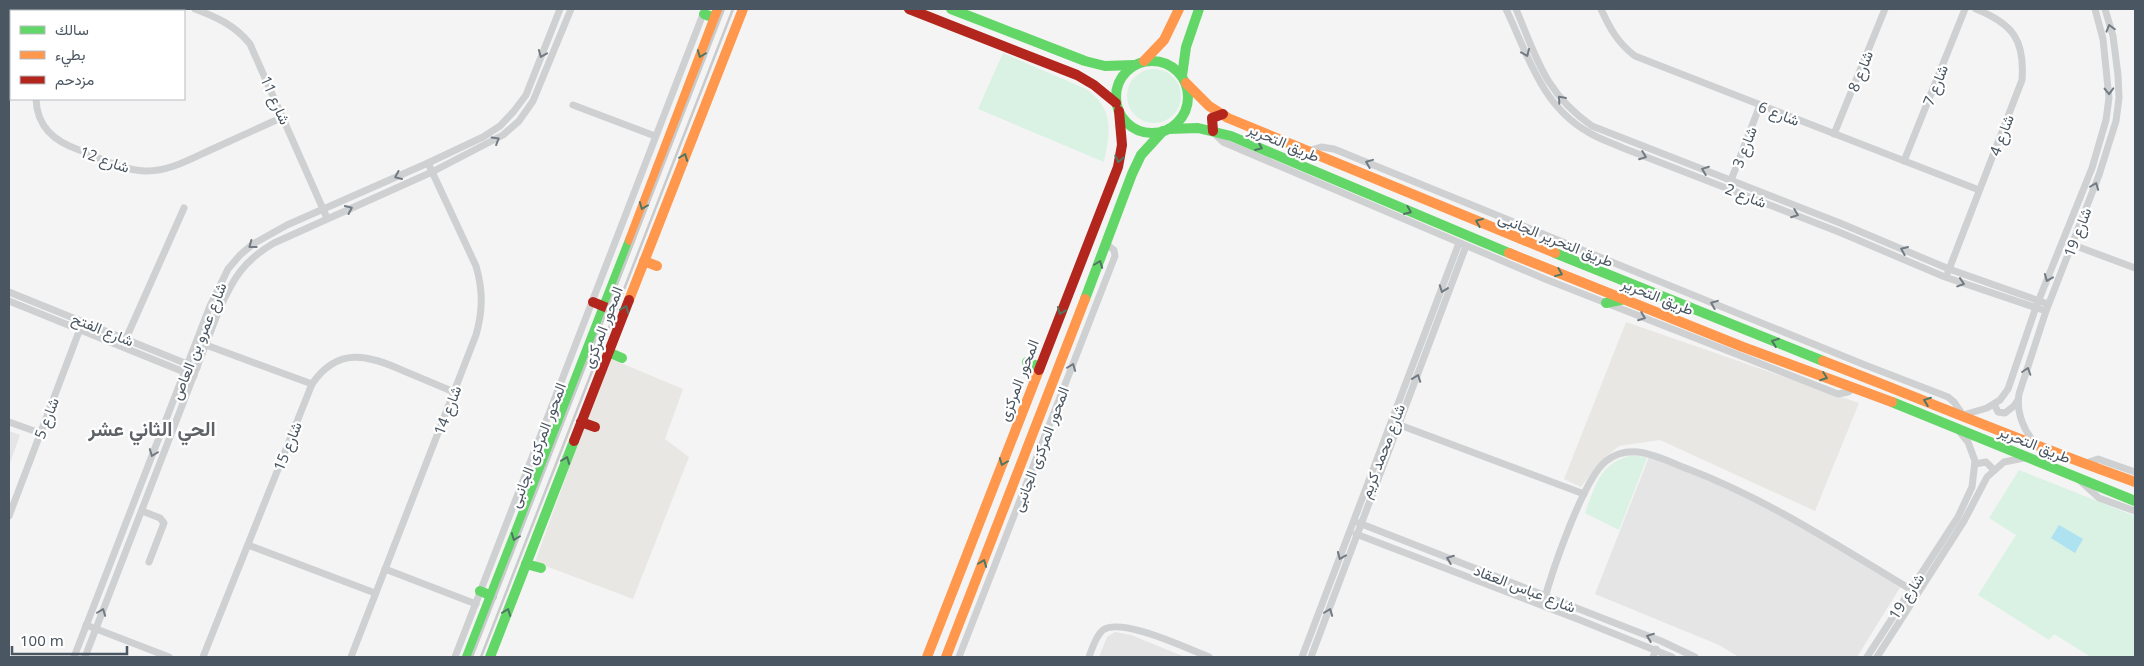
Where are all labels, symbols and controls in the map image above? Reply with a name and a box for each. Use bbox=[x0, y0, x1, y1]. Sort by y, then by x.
legend bbox=[10, 10, 185, 100]
text: سالك bbox=[55, 19, 89, 39]
one-way arrow bbox=[2106, 24, 2116, 32]
text: بطيء bbox=[55, 44, 85, 68]
street label: شارع 8 bbox=[1843, 47, 1879, 95]
one-way arrow bbox=[537, 49, 548, 58]
one-way arrow bbox=[1520, 49, 1530, 57]
one-way arrow bbox=[697, 50, 707, 58]
street label: شارع 7 bbox=[1918, 61, 1954, 109]
text: مزدحم bbox=[55, 69, 94, 90]
street label: شارع 11 bbox=[255, 73, 296, 128]
one-way arrow bbox=[2104, 88, 2114, 95]
one-way arrow bbox=[1558, 96, 1567, 105]
street label: شارع 6 bbox=[1755, 96, 1803, 132]
street label: شارع 4 bbox=[1984, 111, 2020, 159]
street label: طريق التحرير bbox=[1244, 118, 1323, 167]
street label: شارع 3 bbox=[1727, 123, 1763, 171]
one-way arrow bbox=[491, 136, 500, 146]
street label: شارع 12 bbox=[77, 141, 133, 179]
one-way arrow bbox=[1254, 141, 1263, 152]
one-way arrow bbox=[1638, 150, 1647, 160]
one-way arrow bbox=[678, 154, 688, 162]
one-way arrow bbox=[1114, 155, 1125, 163]
one-way arrow bbox=[1365, 159, 1374, 170]
one-way arrow bbox=[1701, 166, 1710, 177]
one-way arrow bbox=[394, 169, 403, 180]
street label: شارع 2 bbox=[1722, 178, 1770, 214]
one-way arrow bbox=[2088, 182, 2099, 191]
one-way arrow bbox=[639, 201, 649, 210]
one-way arrow bbox=[344, 204, 353, 215]
street label: شارع 19 bbox=[2058, 204, 2097, 260]
one-way arrow bbox=[1403, 205, 1412, 216]
street label: طريق التحرير الجانبى bbox=[1495, 207, 1617, 272]
one-way arrow bbox=[1790, 208, 1798, 218]
one-way arrow bbox=[1475, 218, 1483, 228]
one-way arrow bbox=[249, 240, 258, 248]
one-way arrow bbox=[1900, 246, 1909, 257]
one-way arrow bbox=[1093, 261, 1103, 269]
one-way arrow bbox=[1554, 267, 1562, 277]
street label: طريق التحرير bbox=[1618, 272, 1697, 320]
one-way arrow bbox=[2044, 273, 2054, 282]
one-way arrow bbox=[1956, 277, 1965, 287]
street label: شارع عمرو بن العاص bbox=[165, 279, 233, 403]
street label: المحور المركزى bbox=[577, 283, 628, 371]
one-way arrow bbox=[1438, 284, 1449, 293]
one-way arrow bbox=[1710, 299, 1719, 310]
one-way arrow bbox=[619, 305, 629, 314]
one-way arrow bbox=[1057, 306, 1067, 314]
street label: شارع الفتح bbox=[68, 308, 137, 352]
one-way arrow bbox=[1637, 311, 1646, 321]
street label: المحور المركزى bbox=[993, 336, 1044, 424]
one-way arrow bbox=[1771, 338, 1780, 349]
one-way arrow bbox=[1066, 363, 1076, 372]
one-way arrow bbox=[2021, 368, 2031, 376]
one-way arrow bbox=[1819, 371, 1828, 381]
one-way arrow bbox=[1411, 374, 1421, 383]
street label: المحور المركزى الجانبى bbox=[504, 380, 571, 511]
street label: شارع 14 bbox=[428, 382, 467, 438]
street label: المحور المركزى الجانبى bbox=[1007, 384, 1074, 515]
street label: شارع 5 bbox=[29, 394, 65, 442]
one-way arrow bbox=[1923, 397, 1932, 407]
street label: شارع محمد كريم bbox=[1355, 401, 1411, 502]
district label: الحي الثاني عشر bbox=[87, 415, 216, 446]
street label: شارع 15 bbox=[268, 418, 308, 474]
street label: طريق التحرير bbox=[1995, 420, 2074, 468]
one-way arrow bbox=[149, 448, 159, 457]
one-way arrow bbox=[560, 456, 570, 465]
one-way arrow bbox=[998, 457, 1009, 466]
one-way arrow bbox=[510, 532, 521, 541]
one-way arrow bbox=[1337, 551, 1347, 559]
one-way arrow bbox=[1446, 555, 1455, 565]
one-way arrow bbox=[977, 559, 987, 568]
street label: شارع عباس العقاد bbox=[1470, 559, 1579, 619]
street label: شارع 19 bbox=[1884, 569, 1930, 624]
one-way arrow bbox=[96, 608, 106, 617]
one-way arrow bbox=[501, 608, 511, 617]
one-way arrow bbox=[1323, 608, 1333, 617]
scale bar bbox=[12, 624, 128, 656]
text: 100 m bbox=[20, 630, 64, 650]
one-way arrow bbox=[1647, 633, 1655, 643]

